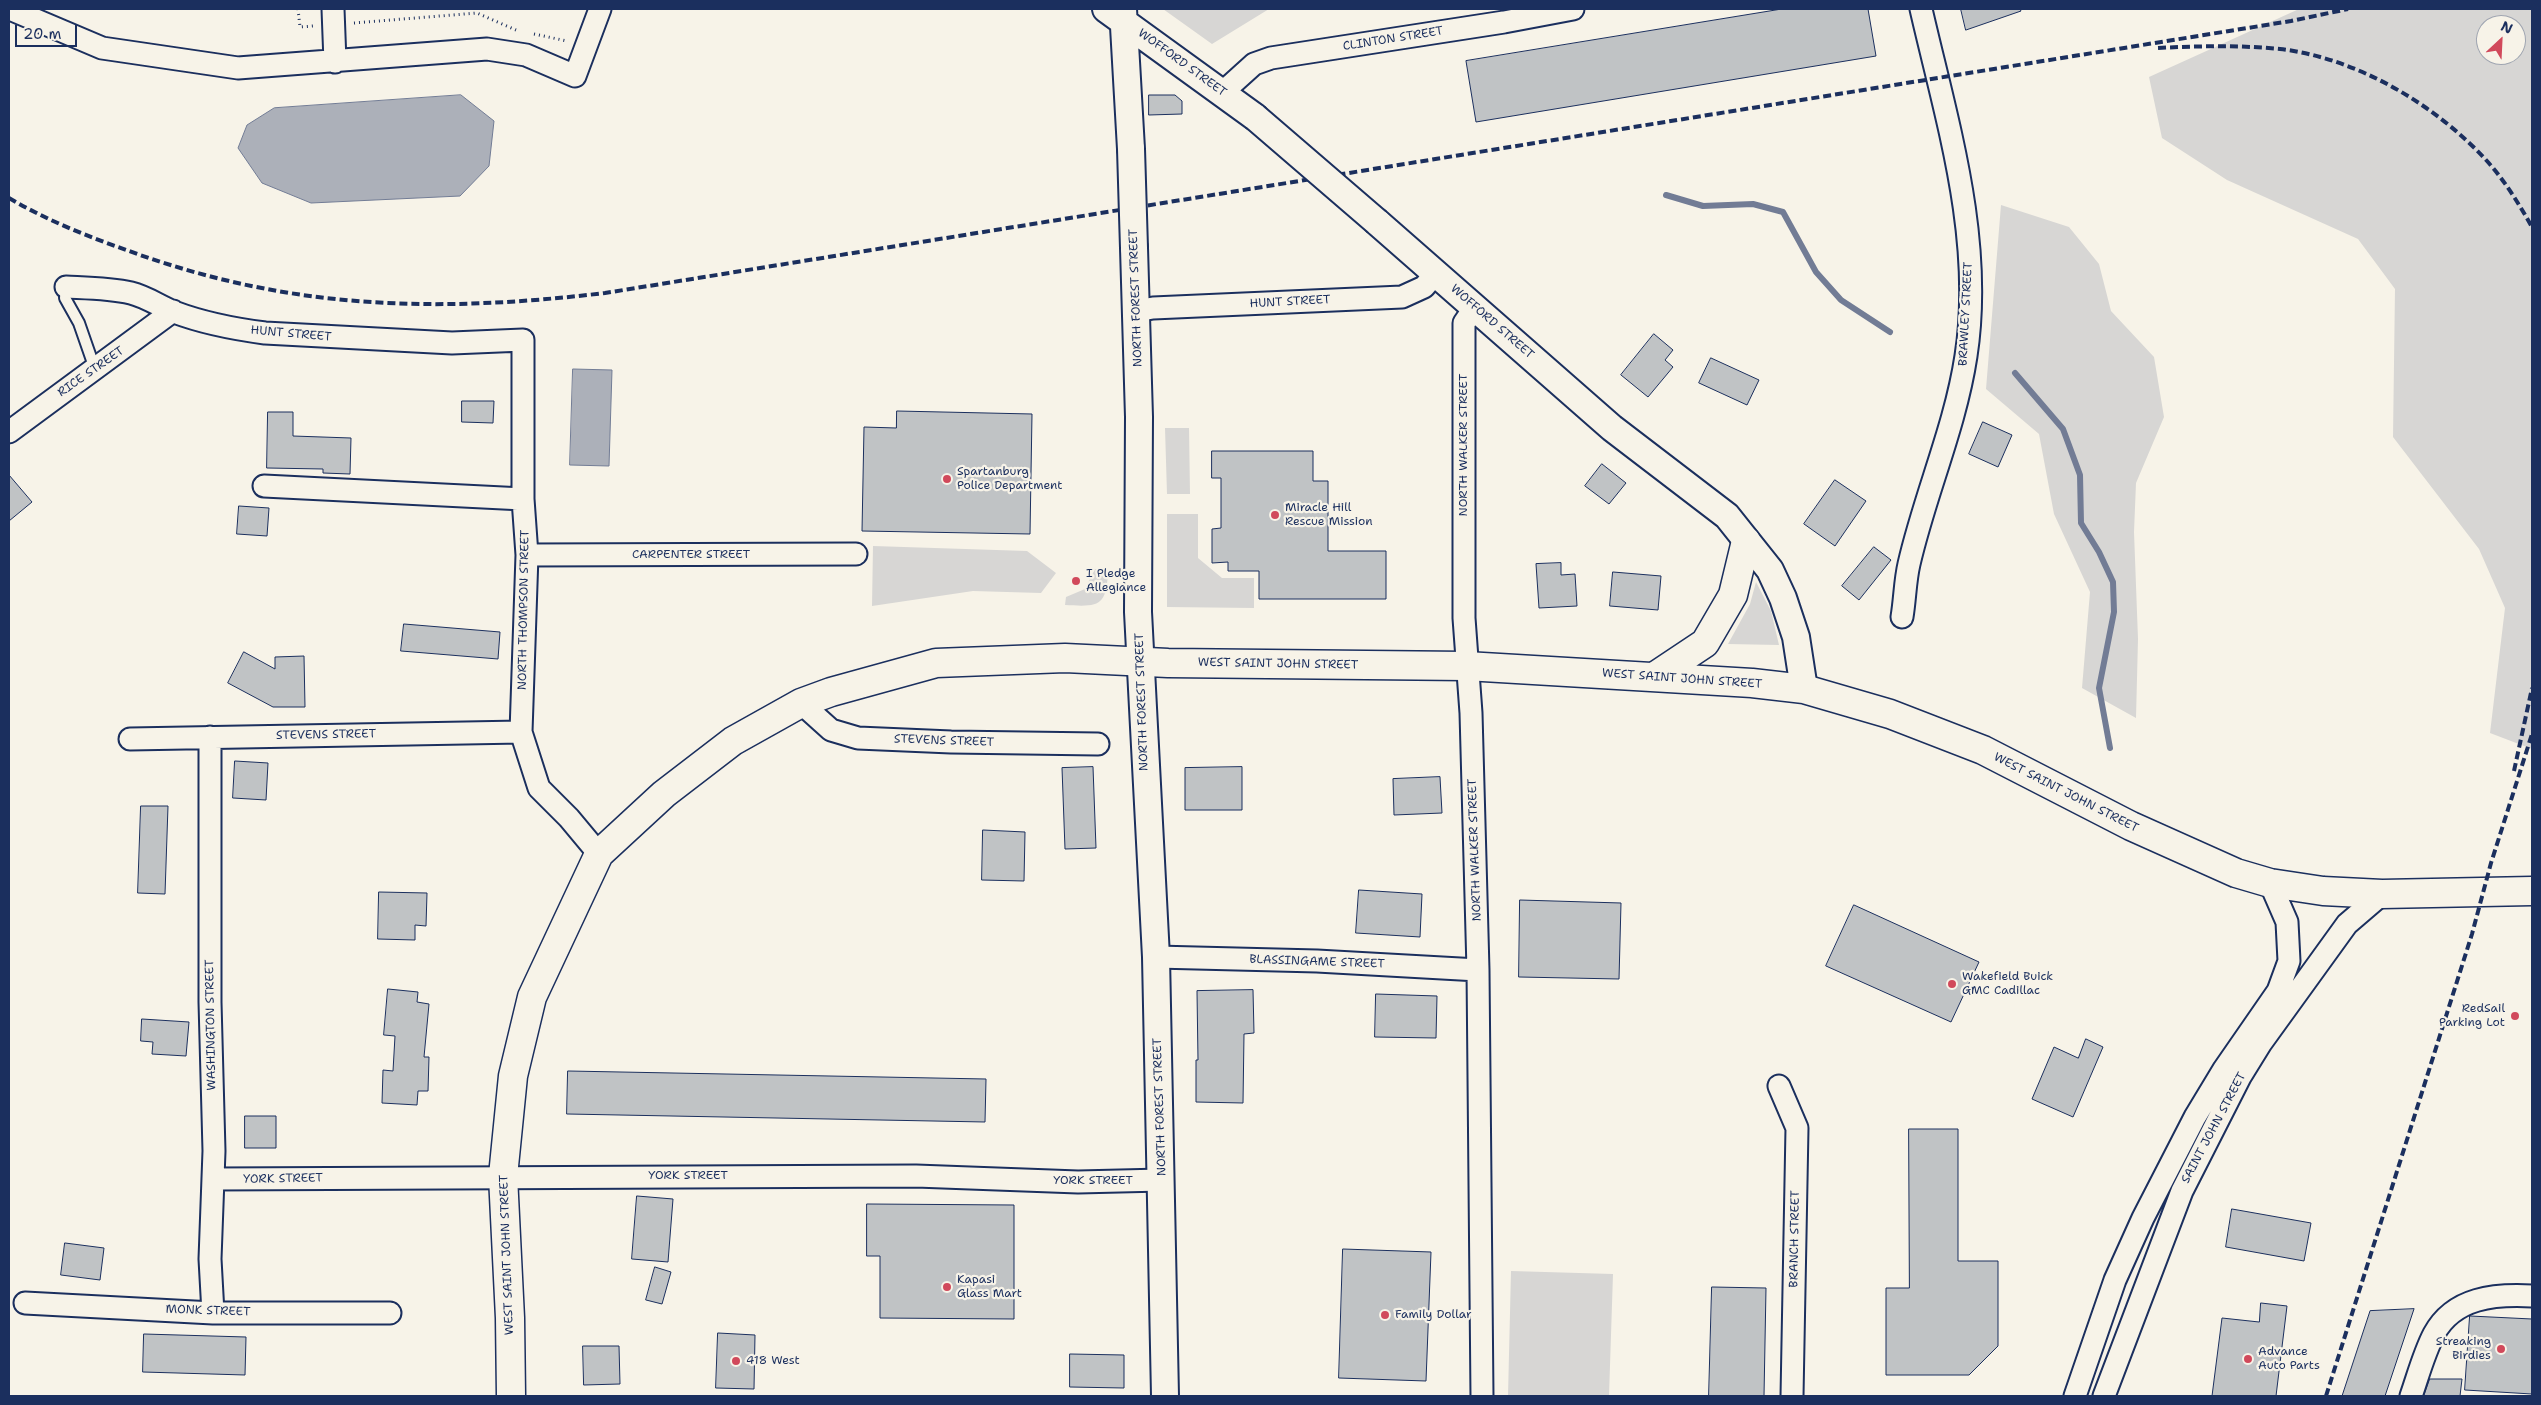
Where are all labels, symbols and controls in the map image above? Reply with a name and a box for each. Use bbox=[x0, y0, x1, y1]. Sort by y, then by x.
scale bar bbox=[18, 15, 80, 47]
north arrow bbox=[2476, 15, 2526, 65]
text: N bbox=[2498, 17, 2516, 38]
text: 20 m bbox=[23, 24, 62, 44]
street label: CLINTON STREET bbox=[1342, 24, 1444, 54]
street label: WOFFORD STREET bbox=[1135, 26, 1229, 100]
street label: NORTH FOREST STREET bbox=[1126, 229, 1146, 367]
street label: BRAWLEY STREET bbox=[1956, 262, 1976, 366]
street label: WOFFORD STREET bbox=[1447, 282, 1537, 362]
street label: HUNT STREET bbox=[1249, 293, 1331, 311]
street label: HUNT STREET bbox=[250, 323, 332, 345]
street label: RICE STREET bbox=[55, 344, 127, 400]
street label: NORTH WALKER STREET bbox=[1457, 374, 1471, 516]
place label: Spartanburg Police Department bbox=[957, 465, 1063, 493]
marker: Spartanburg Police Department bbox=[941, 473, 953, 485]
place label: Miracle Hill Rescue Mission bbox=[1285, 501, 1373, 529]
marker: Miracle Hill Rescue Mission bbox=[1269, 509, 1281, 521]
street label: NORTH THOMPSON STREET bbox=[515, 530, 533, 690]
street label: CARPENTER STREET bbox=[632, 548, 750, 562]
place label: I Pledge Allegiance bbox=[1086, 567, 1146, 595]
marker: I Pledge Allegiance bbox=[1070, 575, 1082, 587]
street label: NORTH FOREST STREET bbox=[1132, 633, 1152, 771]
street label: WEST SAINT JOHN STREET bbox=[1198, 655, 1358, 673]
street label: WEST SAINT JOHN STREET bbox=[1601, 666, 1763, 692]
street label: STEVENS STREET bbox=[276, 727, 376, 743]
street label: STEVENS STREET bbox=[894, 732, 994, 750]
street label: WEST SAINT JOHN STREET bbox=[1991, 750, 2141, 836]
street label: NORTH WALKER STREET bbox=[1465, 778, 1485, 922]
street label: BLASSINGAME STREET bbox=[1249, 952, 1385, 972]
street label: WASHINGTON STREET bbox=[203, 959, 219, 1091]
place label: Wakefield Buick GMC Cadillac bbox=[1962, 970, 2053, 998]
marker: Wakefield Buick GMC Cadillac bbox=[1946, 978, 1958, 990]
place label: RedSail Parking Lot bbox=[2439, 1002, 2505, 1030]
marker: RedSail Parking Lot bbox=[2509, 1010, 2521, 1022]
street label: NORTH FOREST STREET bbox=[1150, 1038, 1170, 1176]
street label: SAINT JOHN STREET bbox=[2179, 1070, 2249, 1186]
street label: YORK STREET bbox=[648, 1169, 728, 1183]
street label: YORK STREET bbox=[243, 1171, 323, 1187]
street label: YORK STREET bbox=[1053, 1174, 1133, 1188]
street label: WEST SAINT JOHN STREET bbox=[497, 1175, 517, 1335]
street label: BRANCH STREET bbox=[1787, 1190, 1803, 1288]
place label: Kapasi Glass Mart bbox=[957, 1273, 1022, 1301]
marker: Kapasi Glass Mart bbox=[941, 1281, 953, 1293]
street label: MONK STREET bbox=[165, 1302, 251, 1320]
place label: Family Dollar bbox=[1395, 1308, 1472, 1322]
marker: Family Dollar bbox=[1379, 1309, 1391, 1321]
place label: Streaking Birdies bbox=[2436, 1335, 2491, 1363]
marker: Streaking Birdies bbox=[2495, 1343, 2507, 1355]
place label: Advance Auto Parts bbox=[2258, 1345, 2320, 1373]
marker: Advance Auto Parts bbox=[2242, 1353, 2254, 1365]
place label: 418 West bbox=[746, 1354, 800, 1368]
marker: 418 West bbox=[730, 1355, 742, 1367]

